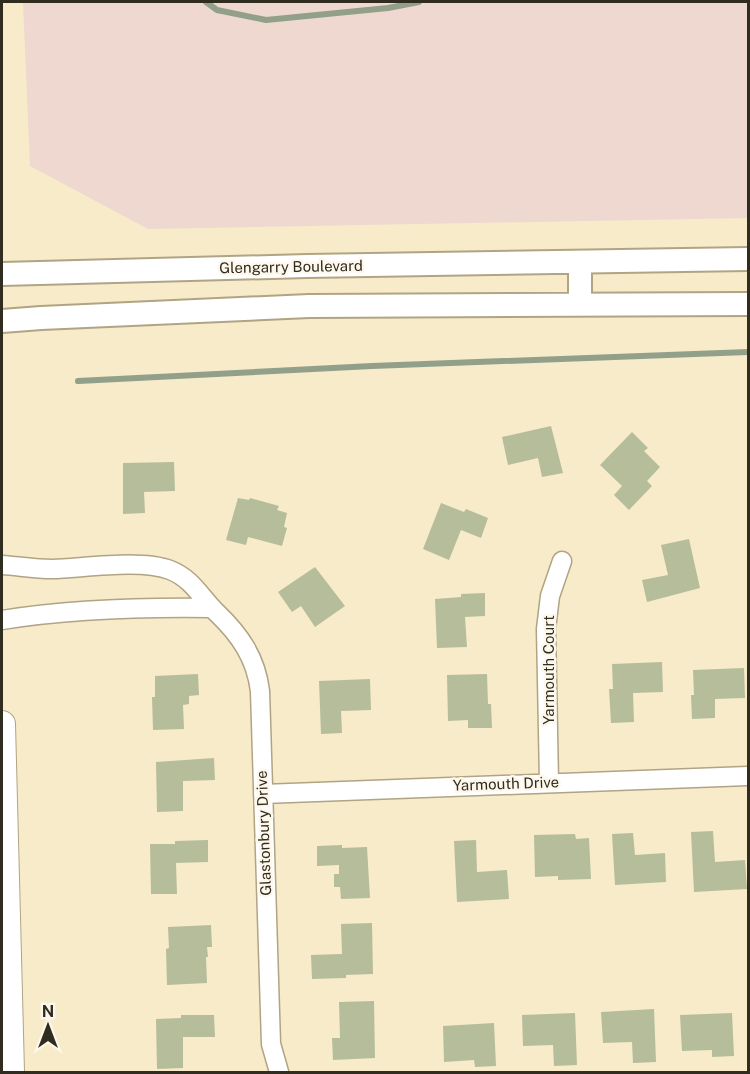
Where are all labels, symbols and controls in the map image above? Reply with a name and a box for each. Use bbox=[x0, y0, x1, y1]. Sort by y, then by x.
street label: Glengarry Boulevard bbox=[219, 257, 363, 276]
street label: Yarmouth Court bbox=[540, 615, 557, 725]
street label: Glastonbury Drive bbox=[253, 770, 274, 896]
street label: Yarmouth Drive bbox=[452, 773, 559, 794]
north arrow bbox=[18, 996, 78, 1056]
text: N bbox=[42, 1002, 54, 1021]

